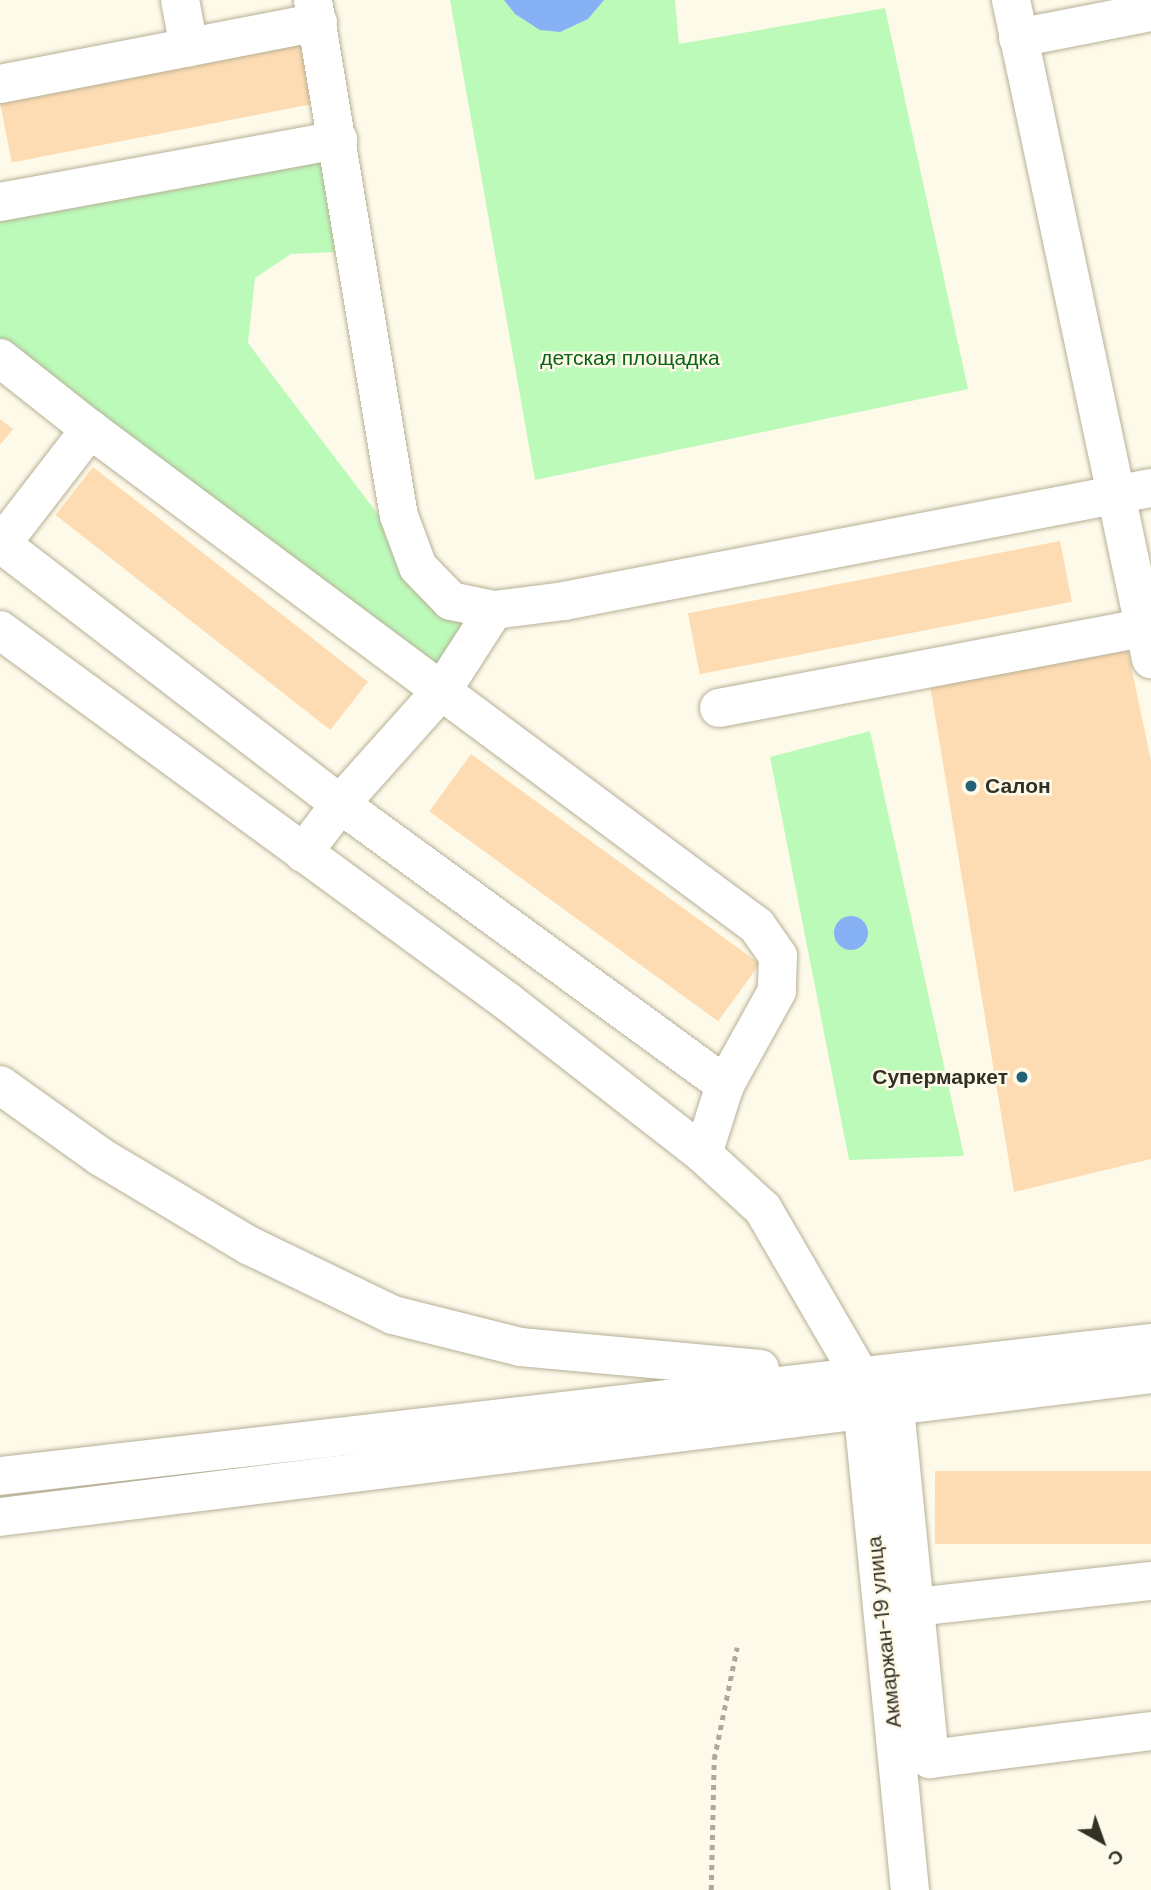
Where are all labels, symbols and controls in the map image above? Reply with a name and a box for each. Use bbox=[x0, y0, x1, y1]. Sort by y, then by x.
park label: детская площадка bbox=[540, 345, 720, 371]
place label: Салон bbox=[985, 773, 1051, 799]
marker: Салон bbox=[963, 778, 979, 794]
place label: Супермаркет bbox=[872, 1064, 1008, 1090]
marker: Супермаркет bbox=[1014, 1069, 1030, 1085]
street label: Акмаржан-19 улица bbox=[861, 1535, 907, 1729]
north arrow bbox=[1067, 1806, 1137, 1876]
text: С bbox=[1103, 1843, 1129, 1871]

